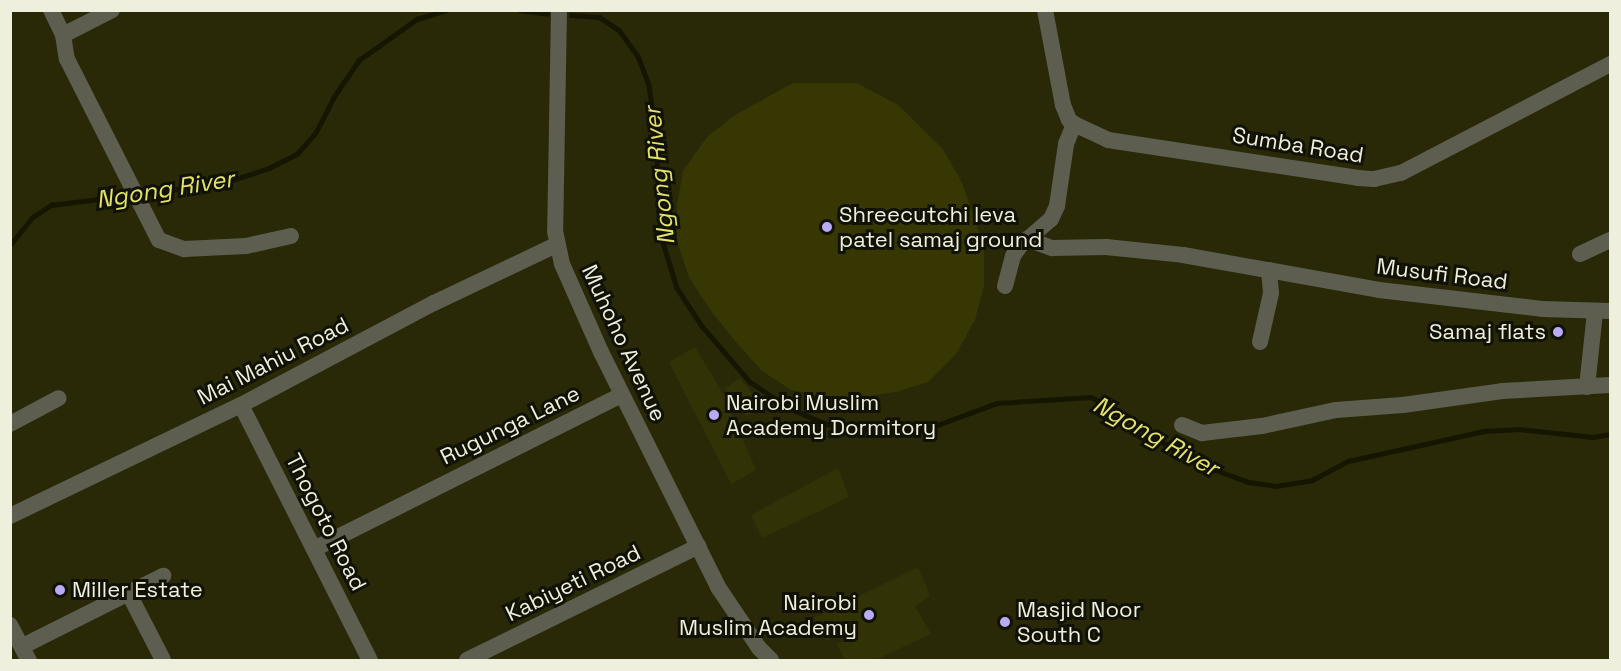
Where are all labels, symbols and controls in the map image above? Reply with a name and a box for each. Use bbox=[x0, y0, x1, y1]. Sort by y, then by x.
water label: Ngong River bbox=[637, 105, 681, 247]
street label: Sumba Road bbox=[1231, 122, 1365, 168]
water label: Ngong River bbox=[94, 164, 236, 214]
place label: Shreecutchi leva patel samaj ground bbox=[839, 201, 1042, 252]
marker: Shreecutchi leva patel samaj ground bbox=[820, 220, 834, 234]
street label: Musufi Road bbox=[1375, 253, 1509, 295]
street label: Muhoho Avenue bbox=[576, 260, 672, 426]
street label: Mai Mahiu Road bbox=[193, 311, 353, 411]
place label: Samaj flats bbox=[1429, 319, 1546, 345]
marker: Samaj flats bbox=[1551, 325, 1565, 339]
street label: Rugunga Lane bbox=[436, 380, 584, 470]
place label: Nairobi Muslim Academy Dormitory bbox=[726, 389, 936, 440]
water label: Ngong River bbox=[1088, 390, 1224, 482]
marker: Nairobi Muslim Academy Dormitory bbox=[707, 408, 721, 422]
street label: Thogoto Road bbox=[280, 449, 372, 595]
street label: Kabiyeti Road bbox=[501, 539, 645, 627]
place label: Miller Estate bbox=[72, 577, 203, 603]
marker: Miller Estate bbox=[53, 583, 67, 597]
place label: Nairobi Muslim Academy bbox=[679, 589, 857, 640]
place label: Masjid Noor South C bbox=[1017, 596, 1141, 648]
marker: Nairobi Muslim Academy bbox=[862, 608, 876, 622]
marker: Masjid Noor South C bbox=[998, 615, 1012, 629]

